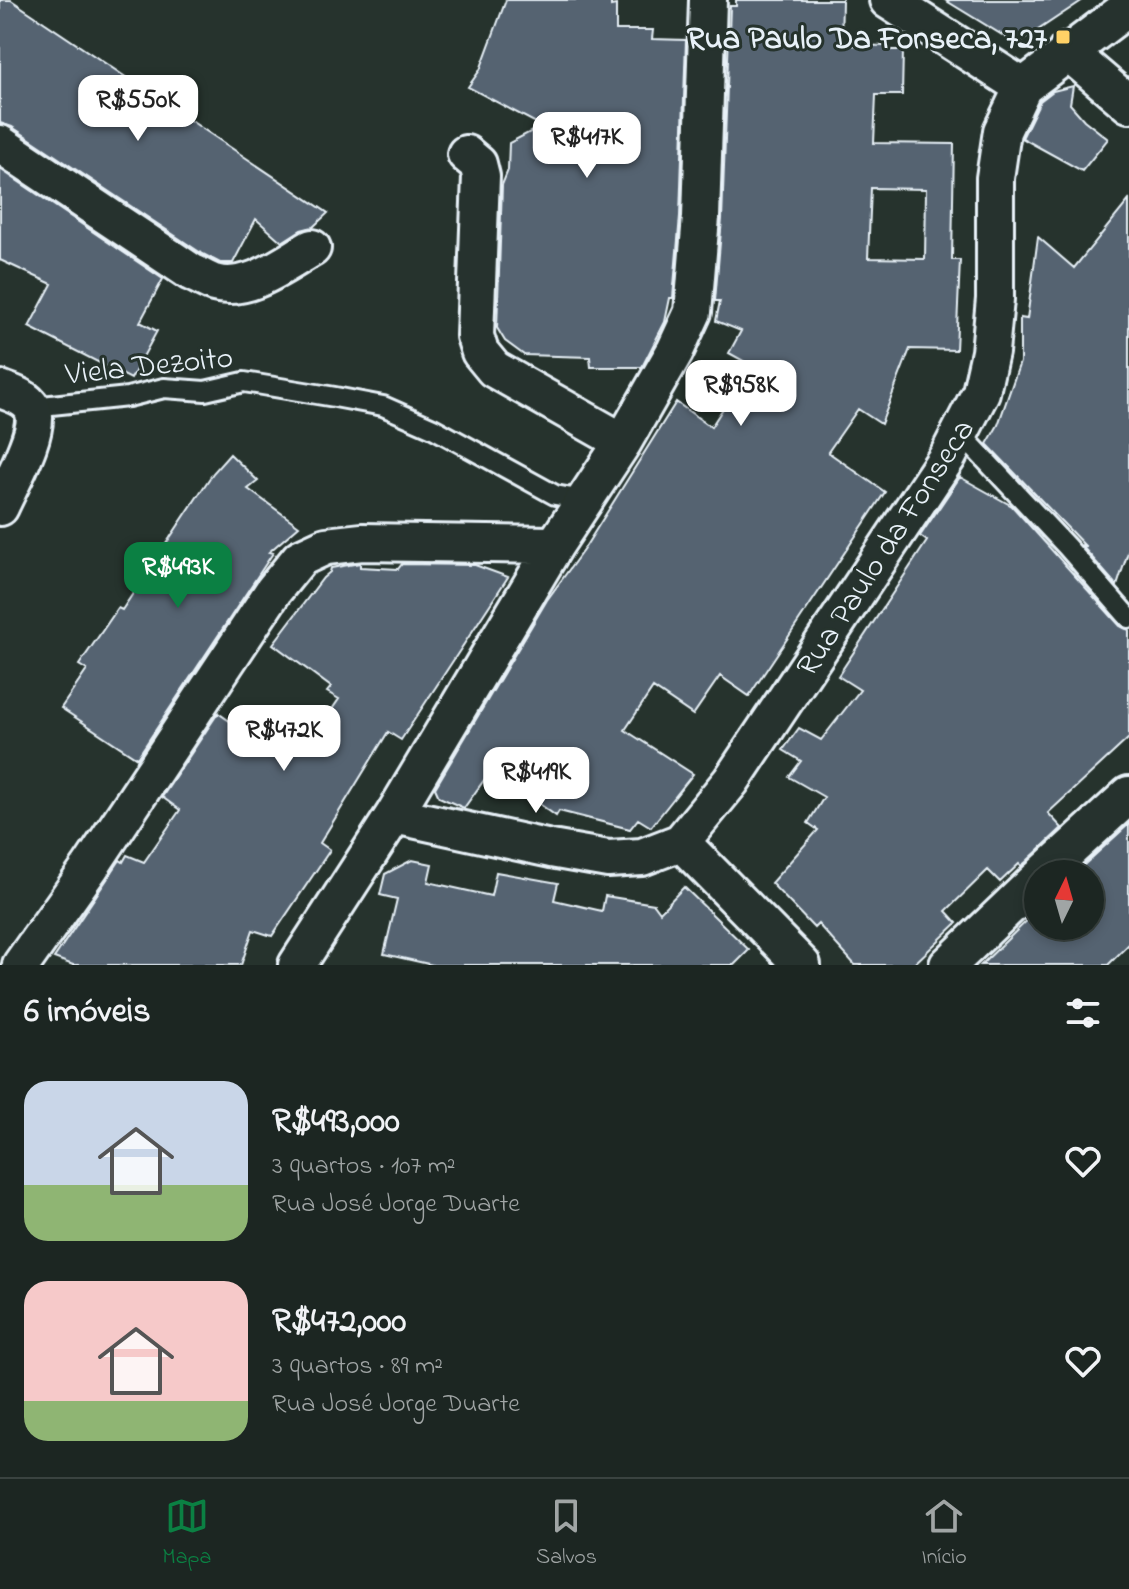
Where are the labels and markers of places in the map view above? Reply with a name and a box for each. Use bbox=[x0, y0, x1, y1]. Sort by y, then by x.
place label: Rua Paulo Da Fonseca, 727 bbox=[687, 17, 1048, 64]
marker: Rua Paulo Da Fonseca, 727 bbox=[1054, 28, 1072, 46]
pin: R$550K bbox=[73, 75, 203, 143]
pin: R$417K bbox=[522, 112, 652, 180]
pin: R$958K bbox=[676, 360, 806, 428]
pin: R$493K bbox=[113, 542, 243, 610]
pin: R$472K bbox=[219, 705, 349, 773]
pin: R$419K bbox=[471, 747, 601, 815]

